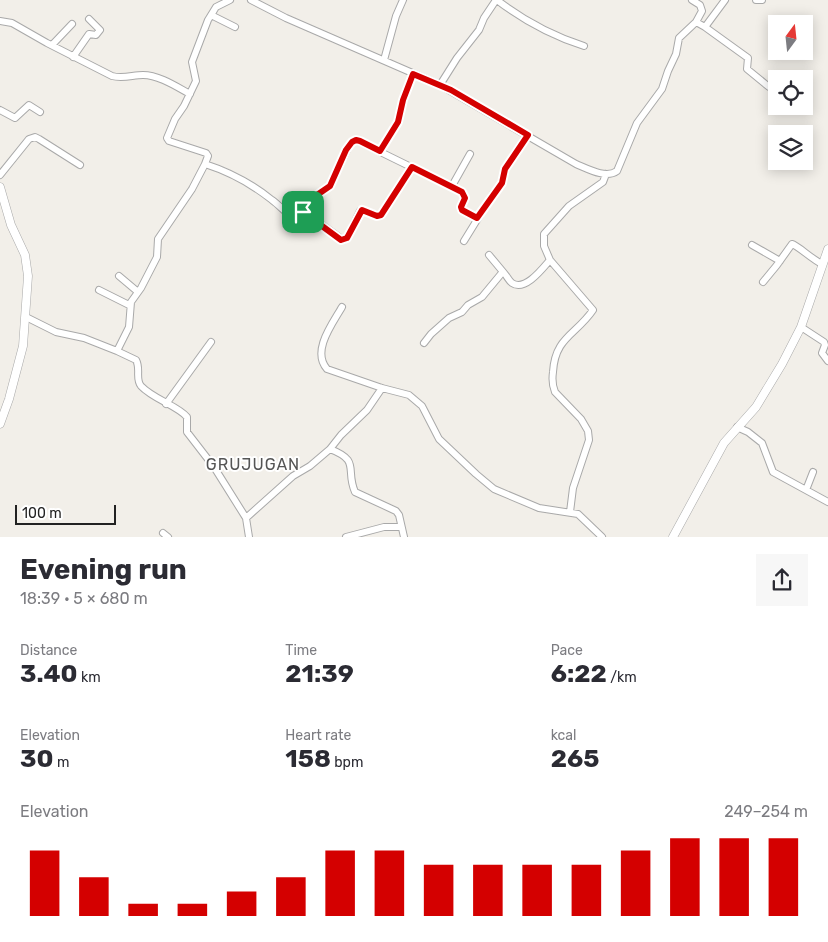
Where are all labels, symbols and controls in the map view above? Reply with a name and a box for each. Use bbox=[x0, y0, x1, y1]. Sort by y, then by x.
north arrow bbox=[768, 15, 812, 60]
map controls bbox=[768, 15, 813, 170]
button: locate bbox=[768, 70, 813, 115]
button: layers bbox=[768, 125, 813, 170]
pin bbox=[282, 191, 324, 233]
icon: arrive bbox=[289, 198, 317, 226]
district label: GRUJUGAN bbox=[206, 455, 300, 474]
scale bar bbox=[15, 502, 116, 525]
text: 100 m bbox=[22, 505, 62, 522]
text: Evening run bbox=[20, 553, 187, 586]
button: share bbox=[756, 554, 808, 606]
text: 18:39 · 5 × 680 m bbox=[20, 589, 148, 608]
text: Distance bbox=[20, 642, 77, 659]
text: Time bbox=[285, 642, 317, 659]
text: Pace bbox=[551, 642, 583, 659]
text: 3.40 bbox=[20, 659, 77, 688]
text: 21:39 bbox=[285, 659, 354, 688]
text: 6:22 bbox=[551, 659, 607, 688]
text: km bbox=[77, 669, 101, 686]
text: /km bbox=[607, 669, 637, 686]
text: Elevation bbox=[20, 727, 80, 744]
text: Heart rate bbox=[285, 727, 351, 744]
text: kcal bbox=[551, 727, 576, 744]
text: 30 bbox=[20, 744, 53, 773]
text: 158 bbox=[285, 744, 331, 773]
text: 265 bbox=[551, 744, 599, 773]
text: m bbox=[53, 754, 69, 771]
text: bpm bbox=[331, 754, 363, 771]
text: Elevation bbox=[20, 802, 89, 821]
text: 249–254 m bbox=[724, 802, 808, 821]

